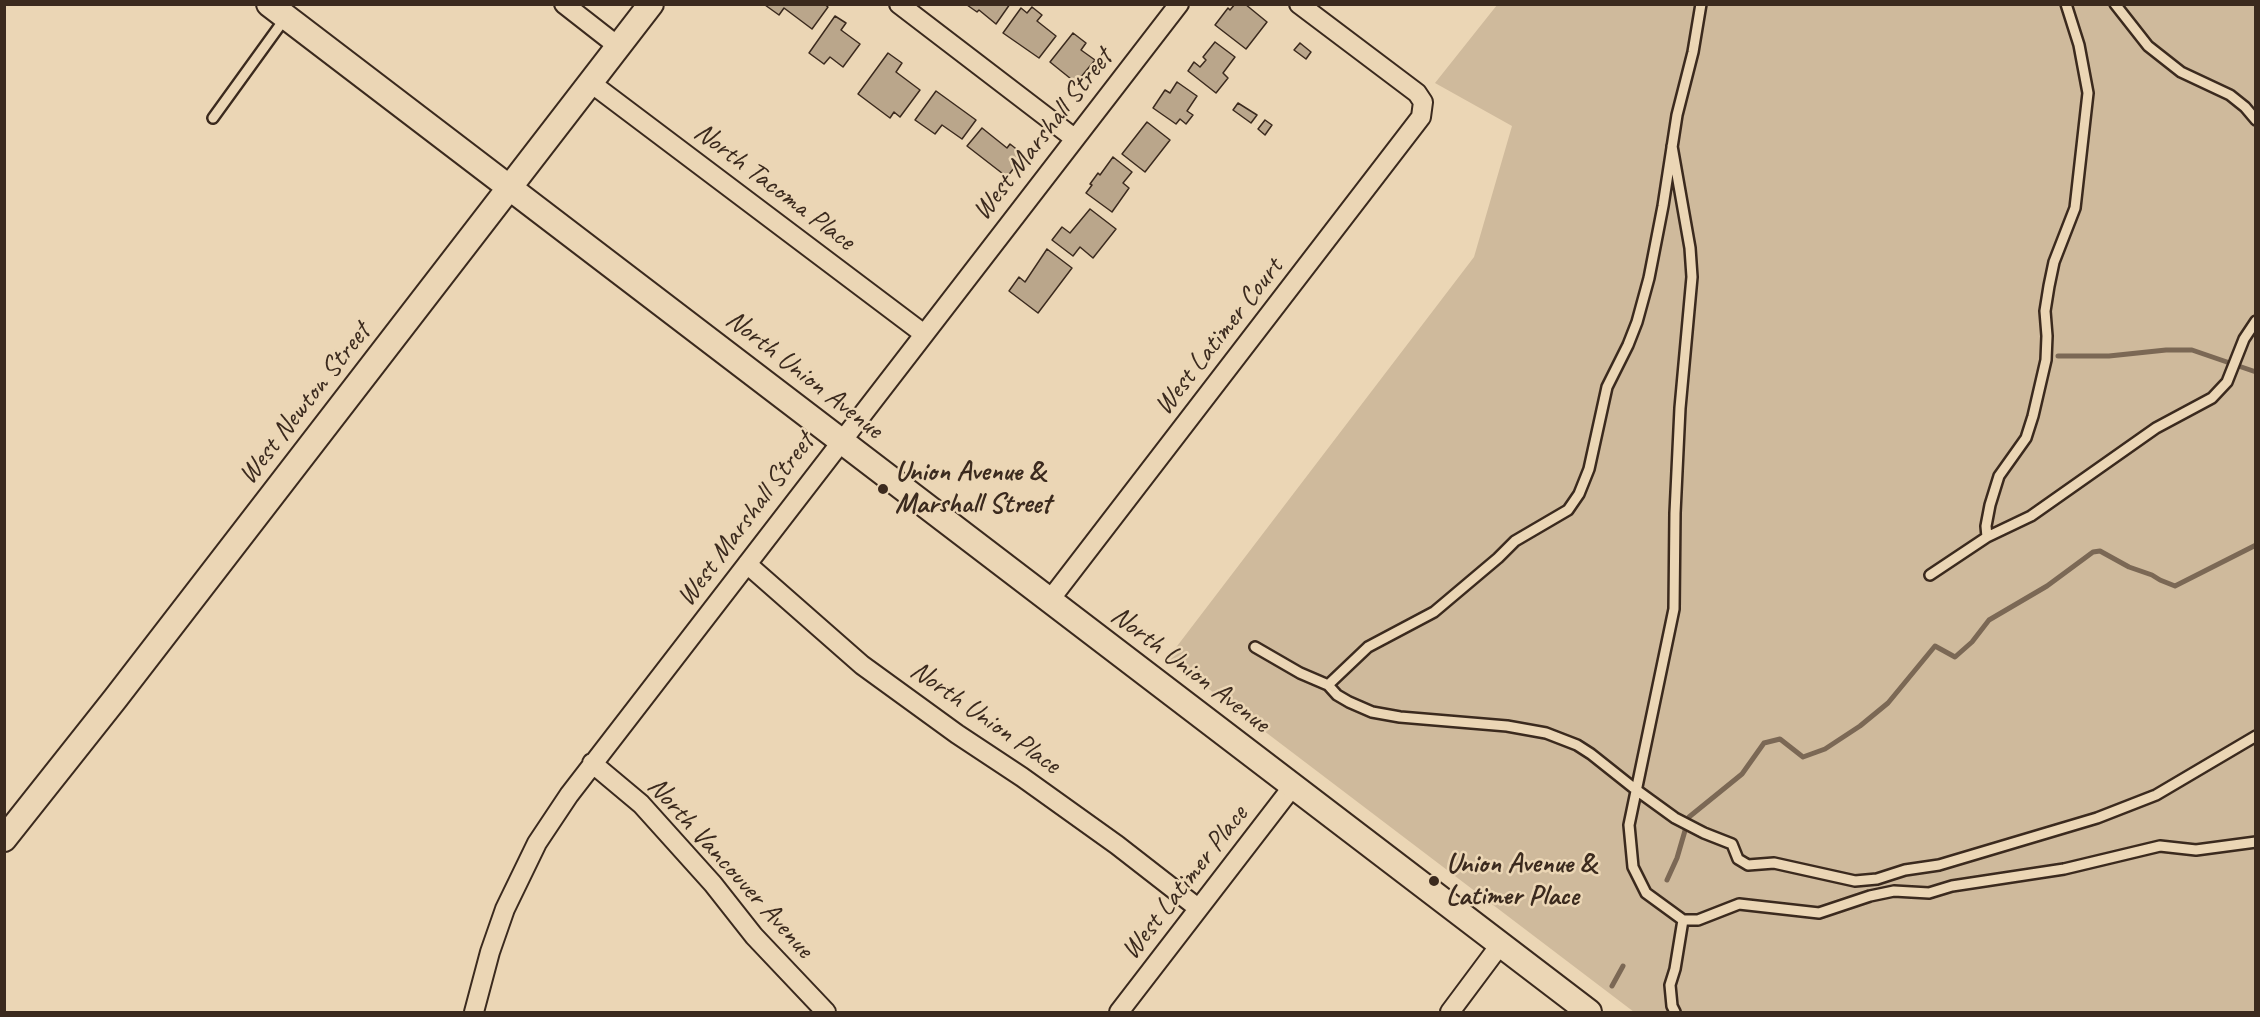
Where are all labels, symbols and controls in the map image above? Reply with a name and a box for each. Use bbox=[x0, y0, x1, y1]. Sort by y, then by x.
street label: West Marshall Street bbox=[966, 43, 1120, 227]
street label: North Tacoma Place bbox=[687, 116, 861, 258]
street label: West Latimer Court bbox=[1147, 252, 1291, 422]
street label: North Union Avenue bbox=[719, 303, 889, 447]
street label: West Newton Street bbox=[232, 317, 378, 491]
street label: West Marshall Street bbox=[670, 427, 822, 613]
place label: Union Avenue & Marshall Street bbox=[895, 456, 1051, 522]
marker: Union Avenue & Marshall Street bbox=[876, 482, 890, 496]
street label: North Union Avenue bbox=[1104, 599, 1276, 741]
street label: North Union Place bbox=[904, 654, 1066, 782]
street label: North Vancouver Avenue bbox=[640, 770, 820, 966]
street label: West Latimer Place bbox=[1114, 799, 1256, 967]
place label: Union Avenue & Latimer Place bbox=[1446, 848, 1596, 914]
marker: Union Avenue & Latimer Place bbox=[1427, 874, 1441, 888]

